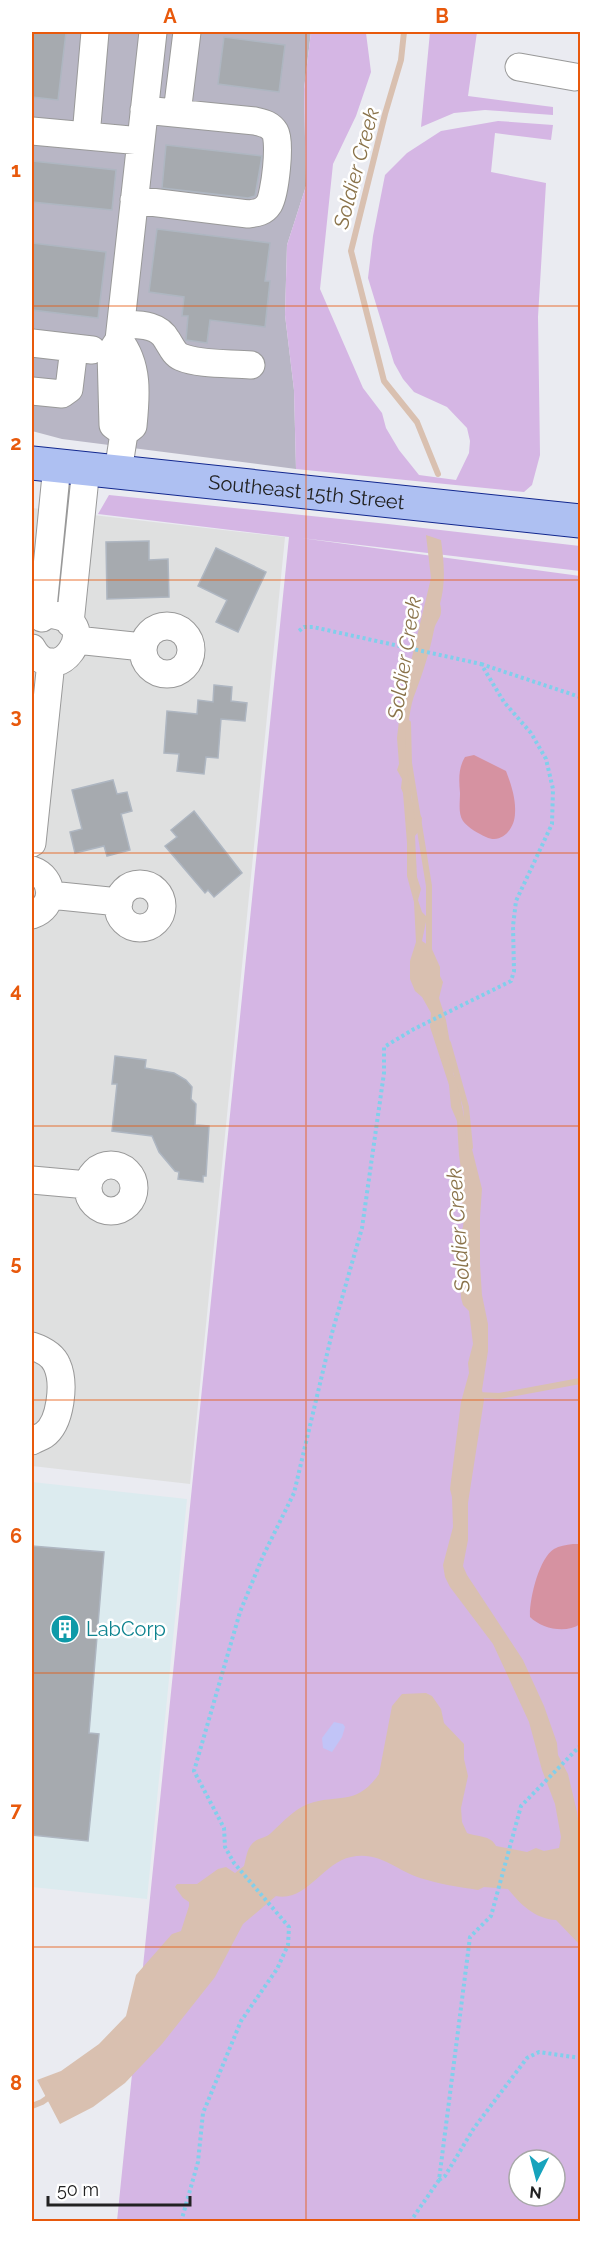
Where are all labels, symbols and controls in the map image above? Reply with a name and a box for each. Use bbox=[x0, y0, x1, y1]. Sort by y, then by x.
text: A bbox=[163, 4, 177, 28]
text: B bbox=[435, 4, 449, 28]
water label: Soldier Creek bbox=[328, 105, 384, 232]
text: 1 bbox=[11, 158, 21, 182]
text: 2 bbox=[10, 431, 22, 455]
street label: Southeast 15th Street bbox=[207, 470, 406, 514]
water label: Soldier Creek bbox=[382, 595, 426, 722]
text: 3 bbox=[10, 704, 22, 728]
text: 4 bbox=[10, 978, 22, 1002]
water label: Soldier Creek bbox=[441, 1167, 475, 1294]
text: 5 bbox=[10, 1251, 22, 1275]
text: 6 bbox=[10, 1524, 22, 1548]
building icon: LabCorp bbox=[49, 1613, 81, 1645]
place label: LabCorp bbox=[86, 1617, 166, 1641]
text: 7 bbox=[10, 1798, 22, 1822]
text: 8 bbox=[10, 2071, 22, 2095]
north arrow bbox=[507, 2148, 567, 2208]
scale bar bbox=[48, 2169, 190, 2207]
text: 50 m bbox=[57, 2179, 99, 2200]
text: N bbox=[528, 2182, 543, 2203]

